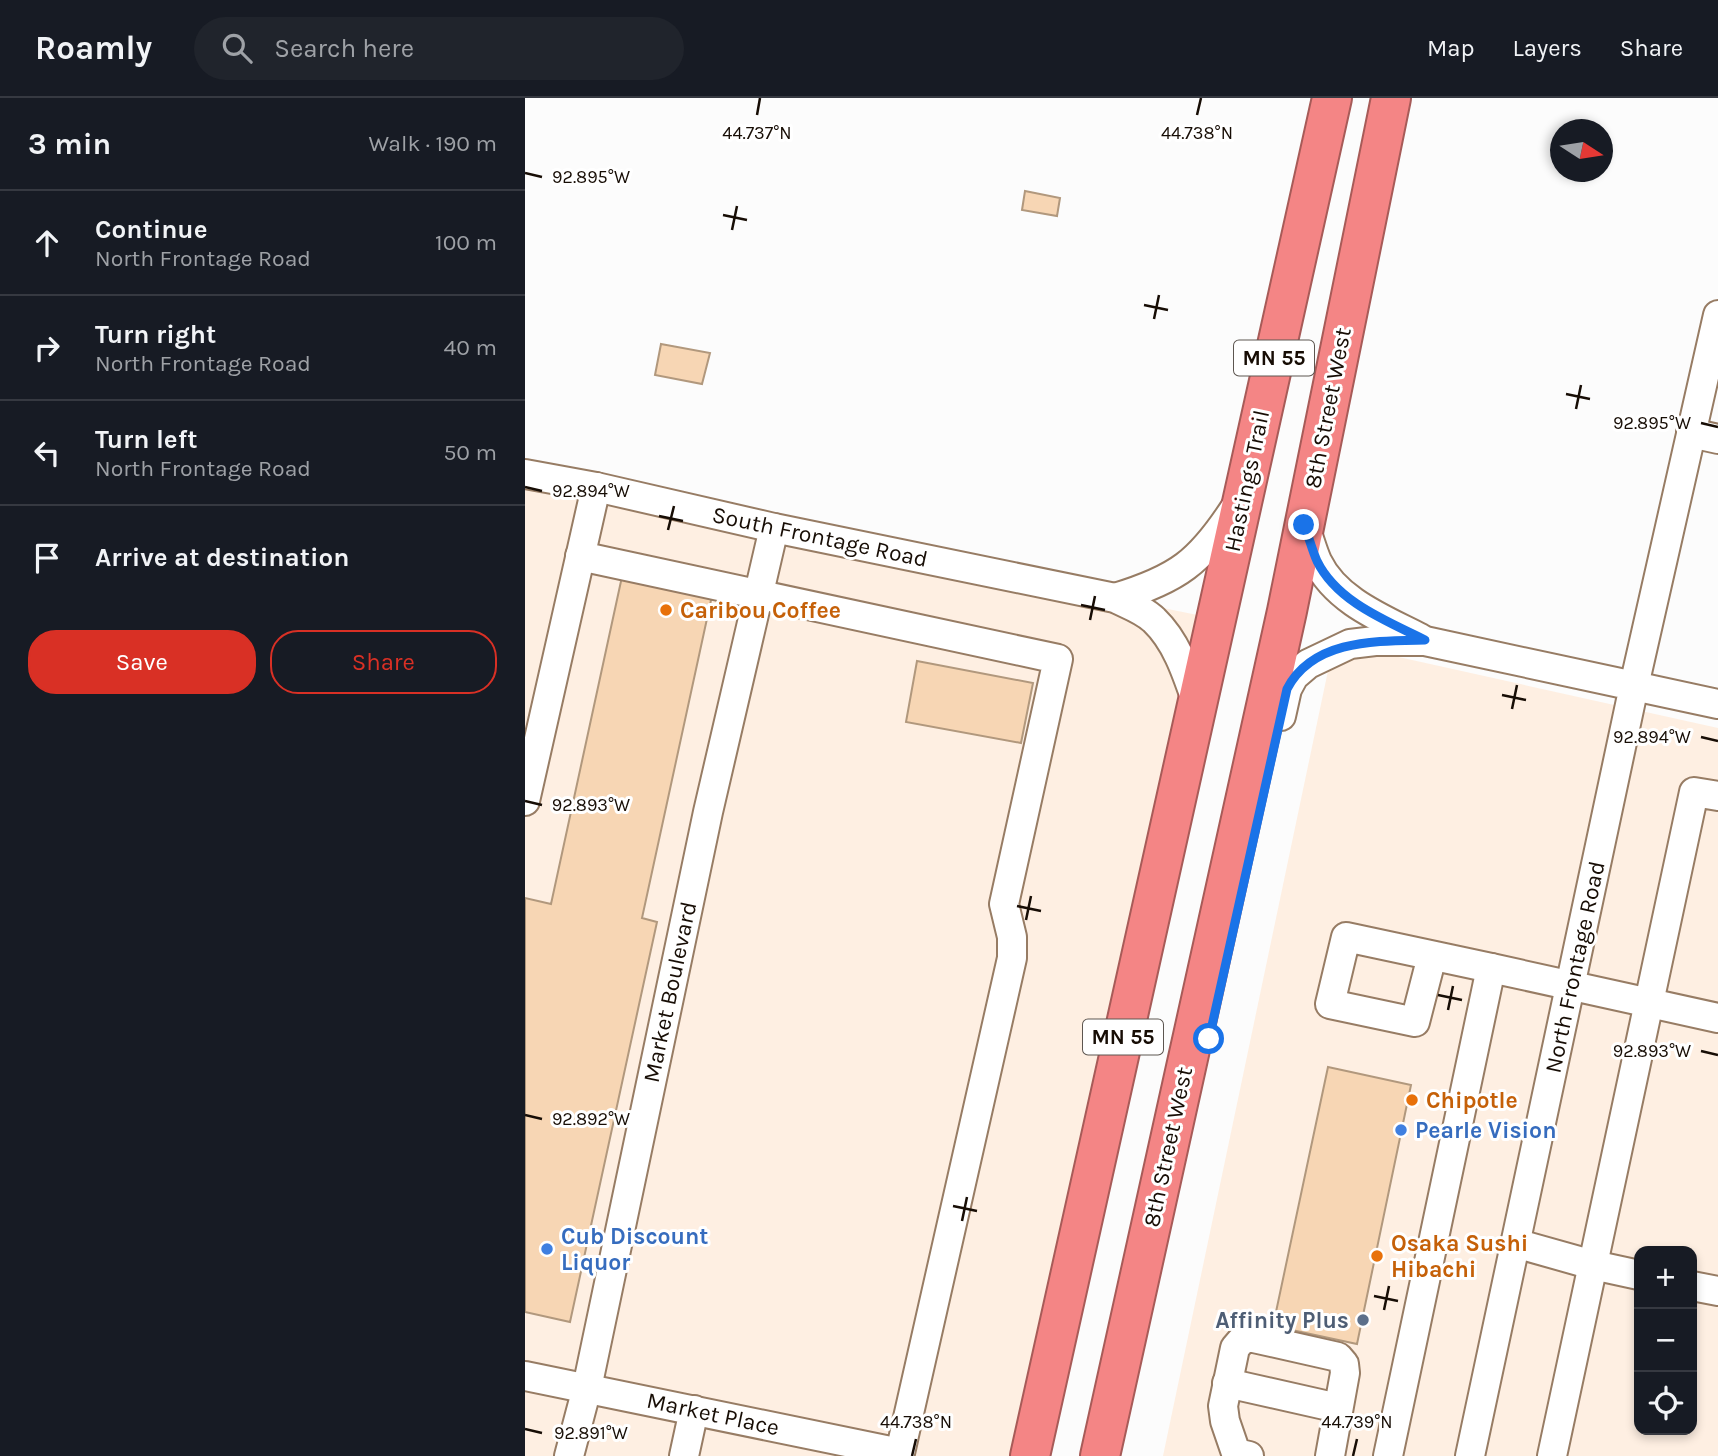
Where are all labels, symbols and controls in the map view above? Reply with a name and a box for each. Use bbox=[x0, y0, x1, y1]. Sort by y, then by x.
search box bbox=[194, 17, 684, 80]
text: Roamly bbox=[35, 29, 152, 67]
icon: search bbox=[218, 29, 256, 67]
text: Search here bbox=[274, 33, 414, 64]
text: Map bbox=[1427, 34, 1475, 62]
text: Layers bbox=[1513, 34, 1582, 62]
text: Share bbox=[1620, 34, 1683, 62]
north arrow bbox=[1550, 119, 1613, 182]
text: 44.737°N bbox=[722, 122, 792, 144]
text: 44.738°N bbox=[1161, 122, 1233, 144]
text: 3 min bbox=[28, 126, 111, 162]
text: Walk · 190 m bbox=[369, 130, 497, 157]
text: 92.895°W bbox=[552, 166, 630, 188]
text: Continue bbox=[95, 214, 207, 245]
icon: ahead bbox=[28, 224, 66, 262]
text: 100 m bbox=[435, 229, 497, 256]
text: North Frontage Road bbox=[95, 245, 311, 272]
text: Turn right bbox=[95, 319, 216, 350]
street label: 8th Street West bbox=[1299, 325, 1357, 491]
icon: right bbox=[28, 329, 66, 367]
text: 40 m bbox=[444, 334, 497, 361]
road number: MN 55 bbox=[1234, 341, 1314, 376]
text: North Frontage Road bbox=[95, 350, 311, 377]
street label: Hastings Trail bbox=[1219, 408, 1275, 554]
text: 92.895°W bbox=[1613, 412, 1691, 434]
text: Turn left bbox=[95, 424, 197, 455]
icon: left bbox=[28, 434, 66, 472]
text: 50 m bbox=[443, 439, 497, 466]
text: North Frontage Road bbox=[95, 455, 311, 482]
text: 92.894°W bbox=[552, 480, 630, 502]
street label: South Frontage Road bbox=[710, 501, 930, 573]
route end bbox=[1288, 509, 1319, 540]
icon: arrive bbox=[28, 539, 66, 577]
text: Arrive at destination bbox=[95, 542, 349, 573]
place label: Caribou Coffee bbox=[680, 597, 841, 624]
marker: Caribou Coffee bbox=[658, 602, 674, 618]
button: Save bbox=[28, 630, 256, 694]
button: Share bbox=[270, 630, 497, 694]
text: 92.894°W bbox=[1613, 726, 1691, 748]
text: 92.893°W bbox=[552, 794, 630, 816]
street label: North Frontage Road bbox=[1539, 859, 1611, 1075]
street label: Market Boulevard bbox=[638, 899, 702, 1085]
road number: MN 55 bbox=[1083, 1020, 1163, 1054]
route start bbox=[1193, 1023, 1224, 1054]
text: 92.893°W bbox=[1613, 1040, 1691, 1062]
street label: 8th Street West bbox=[1138, 1064, 1198, 1230]
place label: Chipotle bbox=[1426, 1087, 1518, 1114]
marker: Chipotle bbox=[1404, 1092, 1420, 1108]
text: 92.892°W bbox=[552, 1108, 630, 1130]
place label: Pearle Vision bbox=[1415, 1117, 1556, 1144]
marker: Pearle Vision bbox=[1393, 1122, 1409, 1138]
place label: Cub Discount Liquor bbox=[561, 1223, 708, 1276]
place label: Osaka Sushi Hibachi bbox=[1391, 1230, 1528, 1283]
marker: Cub Discount Liquor bbox=[539, 1241, 555, 1257]
map controls bbox=[1634, 1246, 1697, 1435]
button: + bbox=[1634, 1246, 1697, 1309]
marker: Osaka Sushi Hibachi bbox=[1369, 1248, 1385, 1264]
place label: Affinity Plus bbox=[1215, 1307, 1349, 1334]
button: − bbox=[1634, 1309, 1697, 1372]
marker: Affinity Plus bbox=[1355, 1312, 1371, 1328]
button: locate bbox=[1634, 1372, 1697, 1435]
street label: Market Place bbox=[644, 1387, 782, 1441]
text: 44.738°N bbox=[880, 1411, 952, 1433]
text: 44.739°N bbox=[1321, 1411, 1393, 1433]
text: 92.891°W bbox=[554, 1422, 628, 1444]

